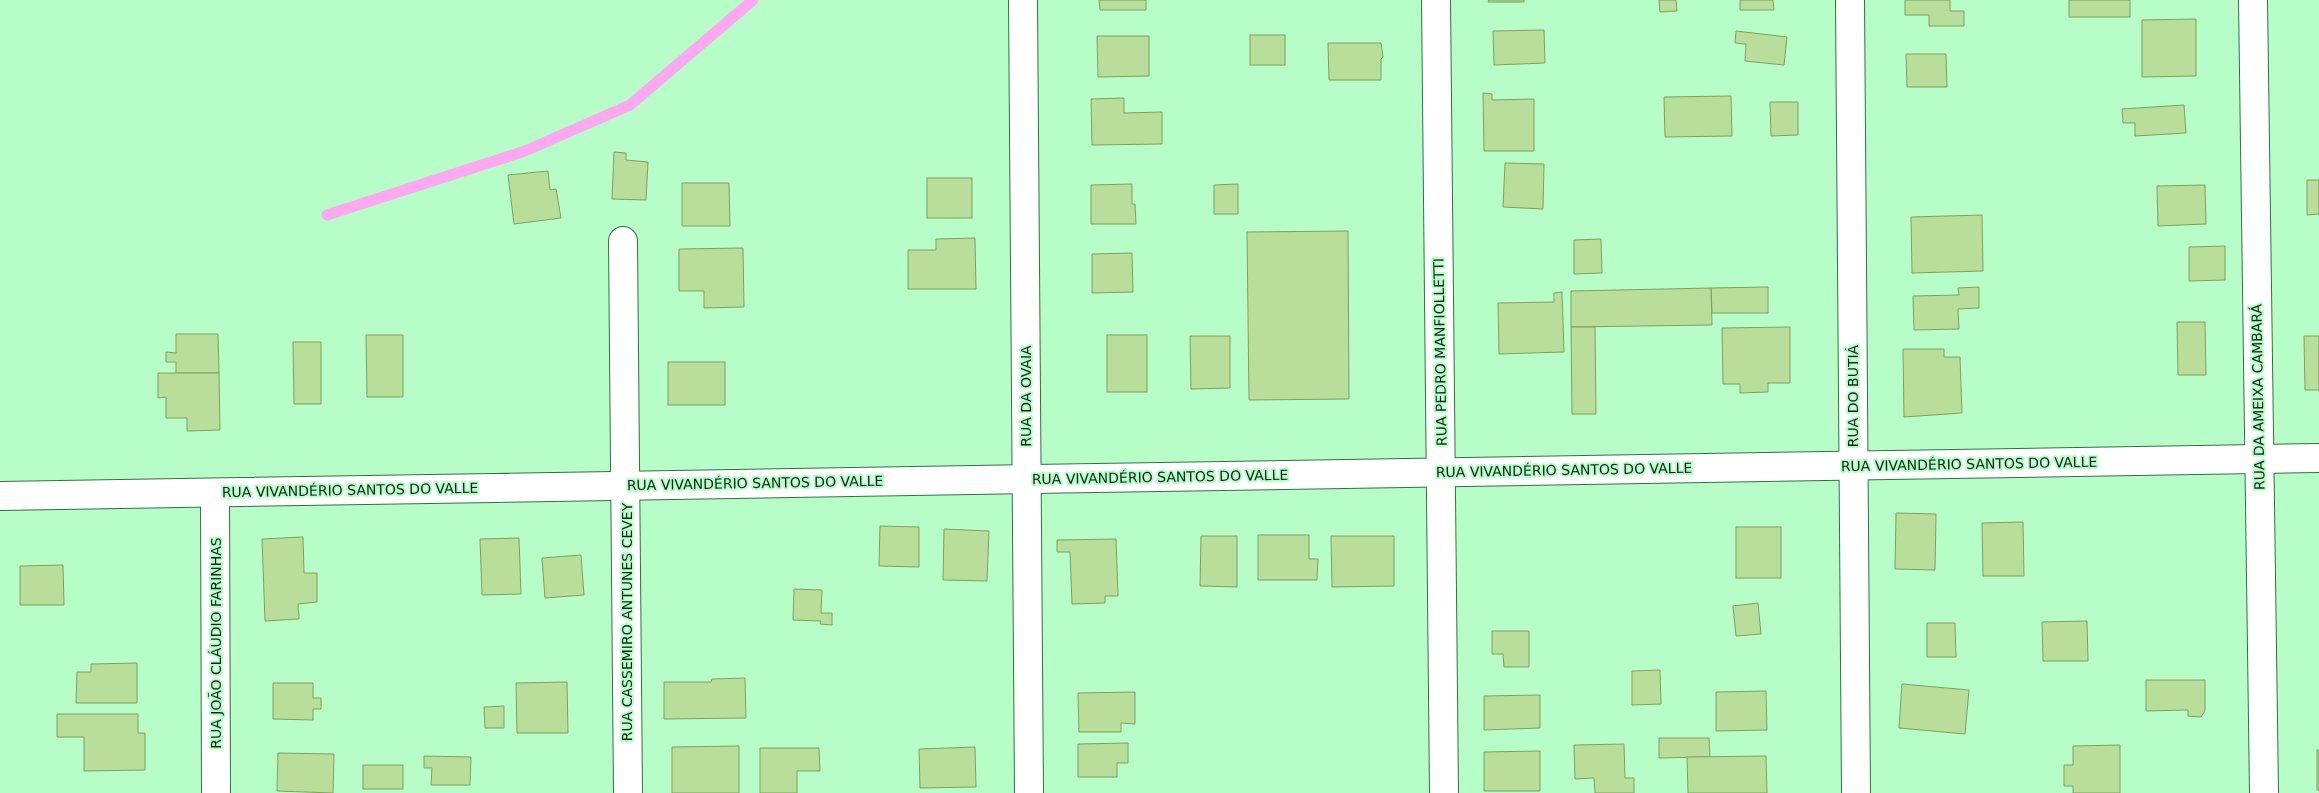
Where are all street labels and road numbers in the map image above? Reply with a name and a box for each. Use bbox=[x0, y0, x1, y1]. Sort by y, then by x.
street label: RUA PEDRO MANFIOLLETTI bbox=[1430, 258, 1450, 446]
street label: RUA DA AMEIXA CAMBARÁ bbox=[2248, 303, 2268, 490]
street label: RUA DO BUTIÁ bbox=[1845, 344, 1861, 447]
street label: RUA DA OVAIA bbox=[1018, 345, 1034, 447]
street label: RUA VIVANDÉRIO SANTOS DO VALLE bbox=[1841, 454, 2097, 474]
street label: RUA VIVANDÉRIO SANTOS DO VALLE bbox=[1436, 460, 1692, 480]
street label: RUA VIVANDÉRIO SANTOS DO VALLE bbox=[1032, 467, 1288, 487]
street label: RUA VIVANDÉRIO SANTOS DO VALLE bbox=[627, 473, 883, 493]
street label: RUA VIVANDÉRIO SANTOS DO VALLE bbox=[222, 480, 478, 500]
street label: RUA CASSEMIRO ANTUNES CEVEY bbox=[619, 502, 635, 741]
street label: RUA JOÃO CLÁUDIO FARINHAS bbox=[208, 537, 224, 749]

